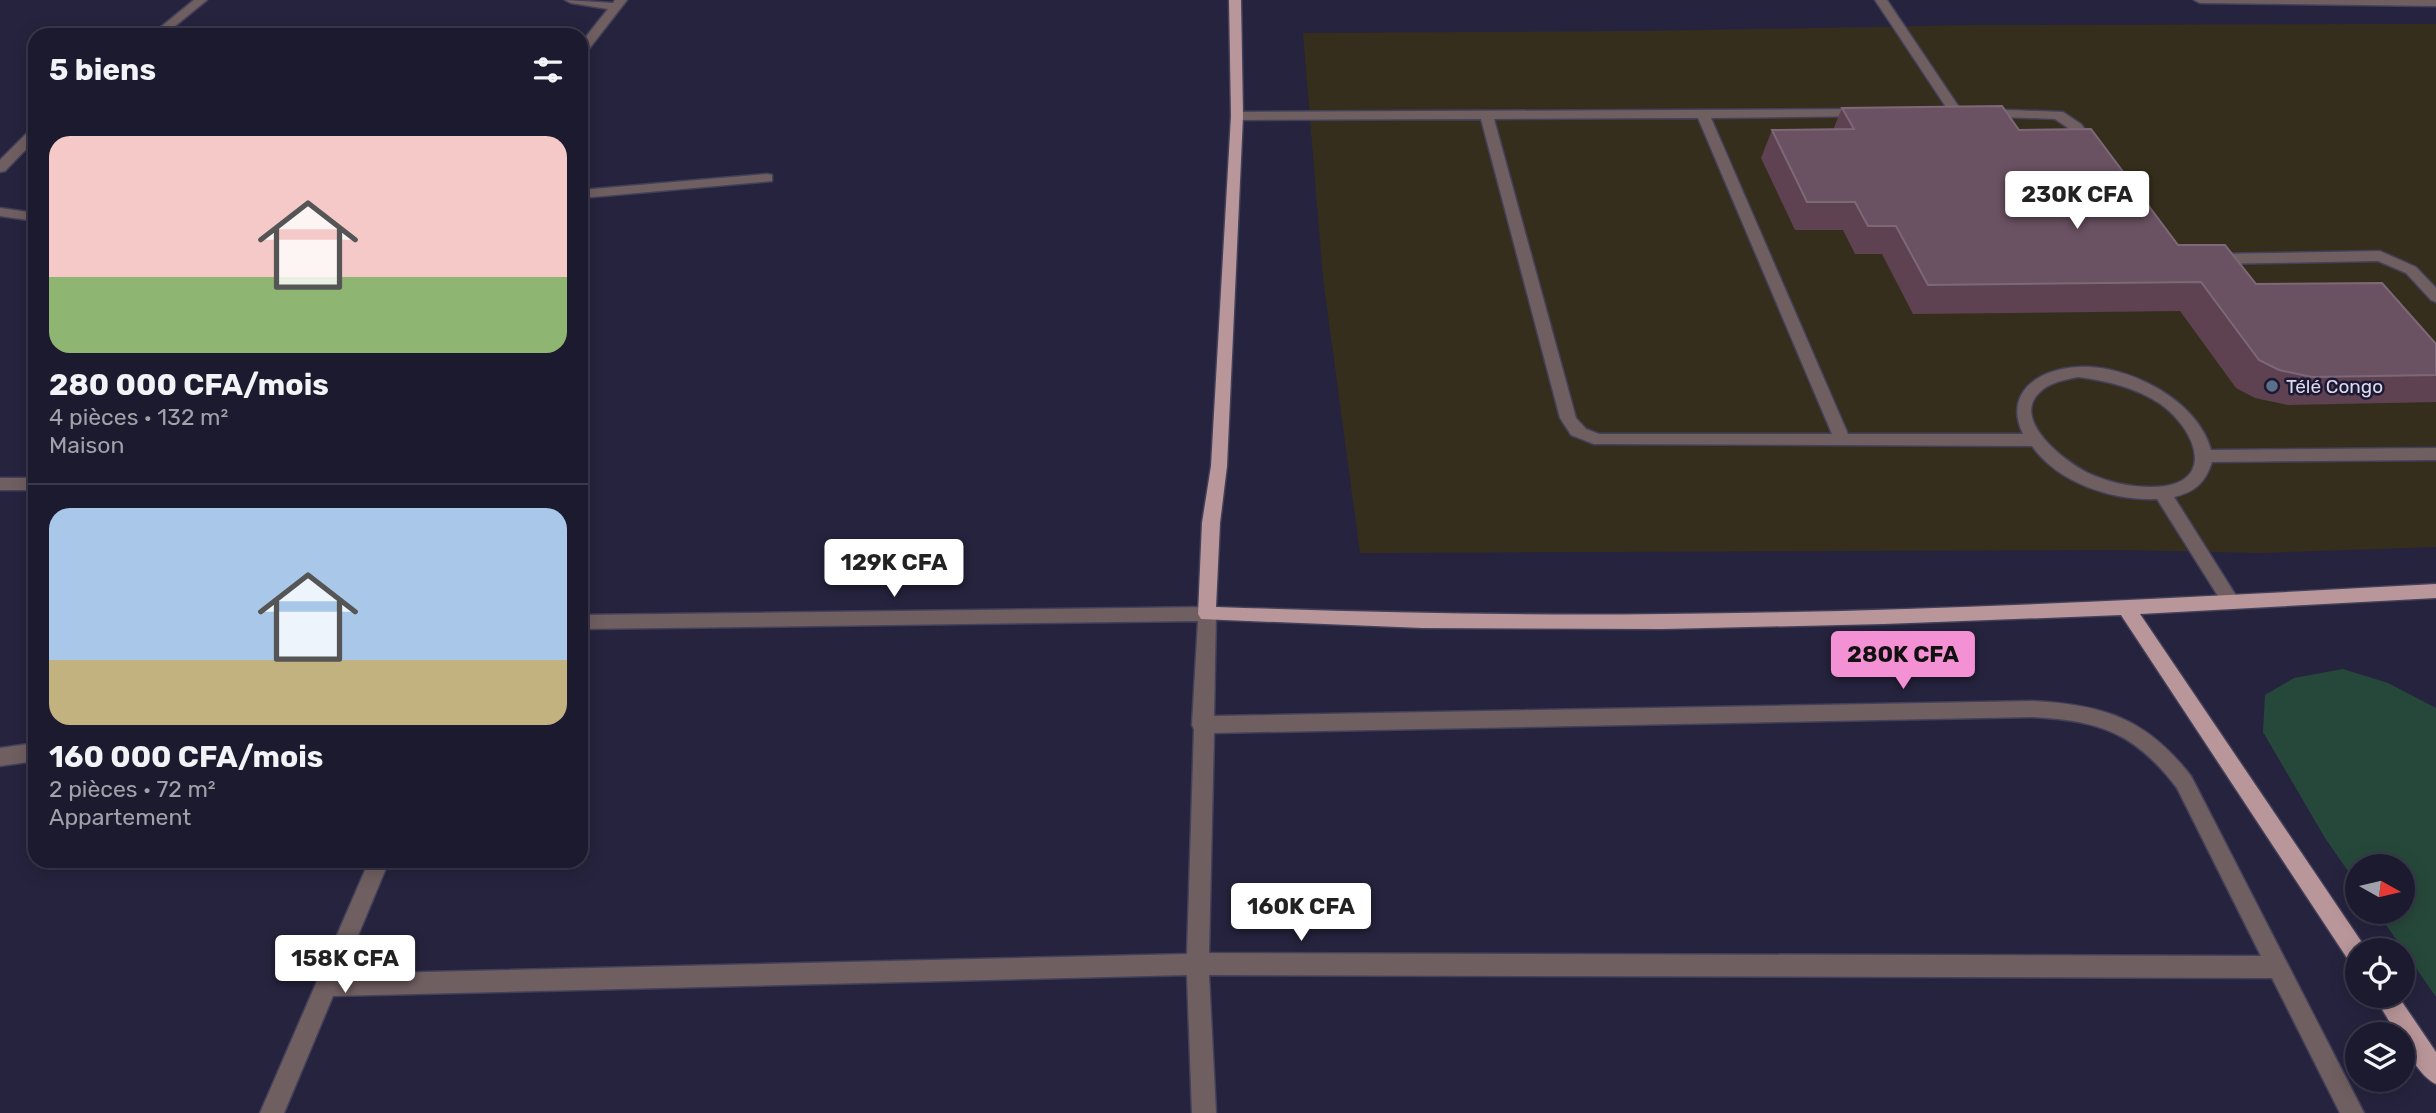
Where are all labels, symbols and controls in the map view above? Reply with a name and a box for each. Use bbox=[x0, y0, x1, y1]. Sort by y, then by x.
icon: filters bbox=[529, 51, 567, 89]
text: 5 biens bbox=[49, 52, 156, 88]
pin: 230K CFA bbox=[2005, 172, 2149, 231]
text: 230K CFA bbox=[2021, 180, 2133, 208]
icon: home bbox=[245, 182, 371, 308]
text: 280 000 CFA/mois bbox=[49, 367, 329, 403]
place label: Télé Congo bbox=[2286, 375, 2383, 398]
marker: Télé Congo bbox=[2264, 378, 2280, 394]
text: 4 pièces · 132 m² bbox=[49, 403, 228, 431]
text: Maison bbox=[49, 431, 124, 459]
pin: 129K CFA bbox=[822, 540, 966, 599]
text: 129K CFA bbox=[840, 548, 948, 576]
icon: home bbox=[245, 554, 371, 680]
pin: 280K CFA bbox=[1831, 632, 1975, 691]
text: 280K CFA bbox=[1847, 640, 1959, 668]
text: 160 000 CFA/mois bbox=[49, 739, 323, 775]
text: 2 pièces · 72 m² bbox=[49, 775, 216, 803]
text: Appartement bbox=[49, 803, 191, 831]
north arrow bbox=[2345, 854, 2415, 924]
map controls bbox=[2345, 854, 2415, 1092]
pin: 160K CFA bbox=[1229, 884, 1373, 943]
text: 160K CFA bbox=[1247, 892, 1355, 920]
pin: 158K CFA bbox=[273, 936, 417, 995]
button: locate bbox=[2345, 938, 2415, 1008]
text: 158K CFA bbox=[291, 944, 399, 972]
button: layers bbox=[2345, 1022, 2415, 1092]

